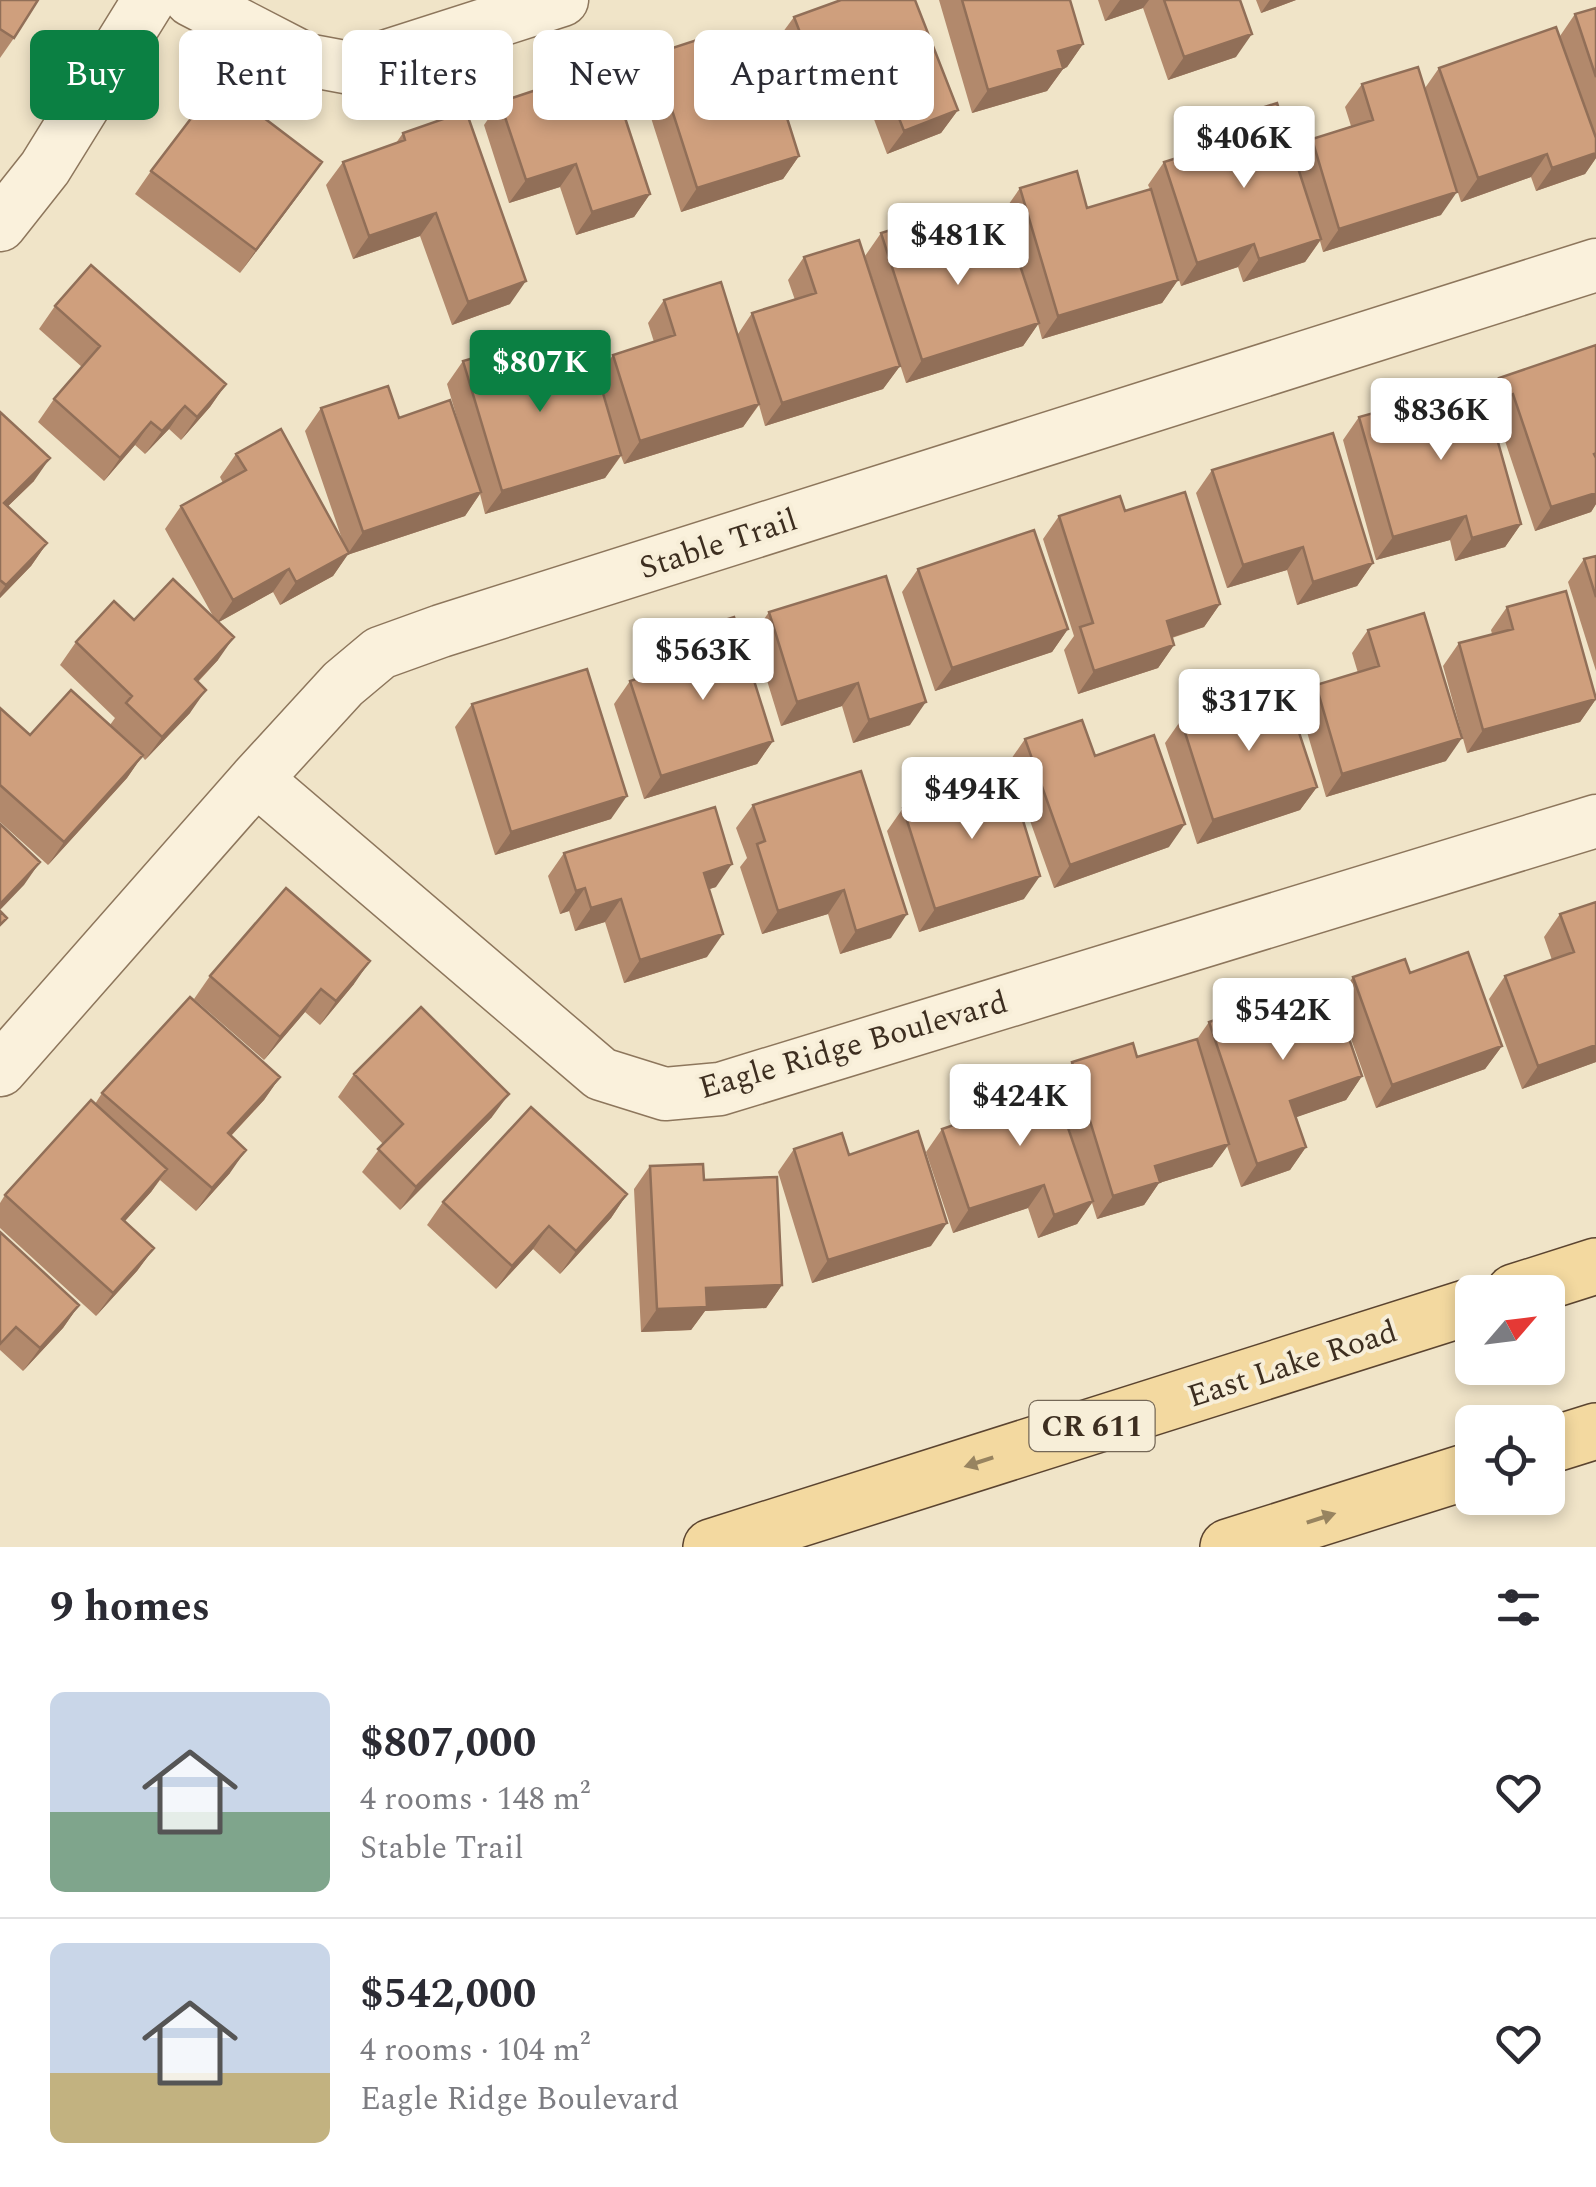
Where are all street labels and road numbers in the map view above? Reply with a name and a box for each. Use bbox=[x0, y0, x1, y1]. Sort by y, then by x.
street label: Stable Trail bbox=[633, 496, 804, 593]
street label: Eagle Ridge Boulevard bbox=[693, 978, 1014, 1113]
street label: East Lake Road bbox=[1181, 1307, 1404, 1421]
road number: CR 611 bbox=[1030, 1401, 1154, 1451]

